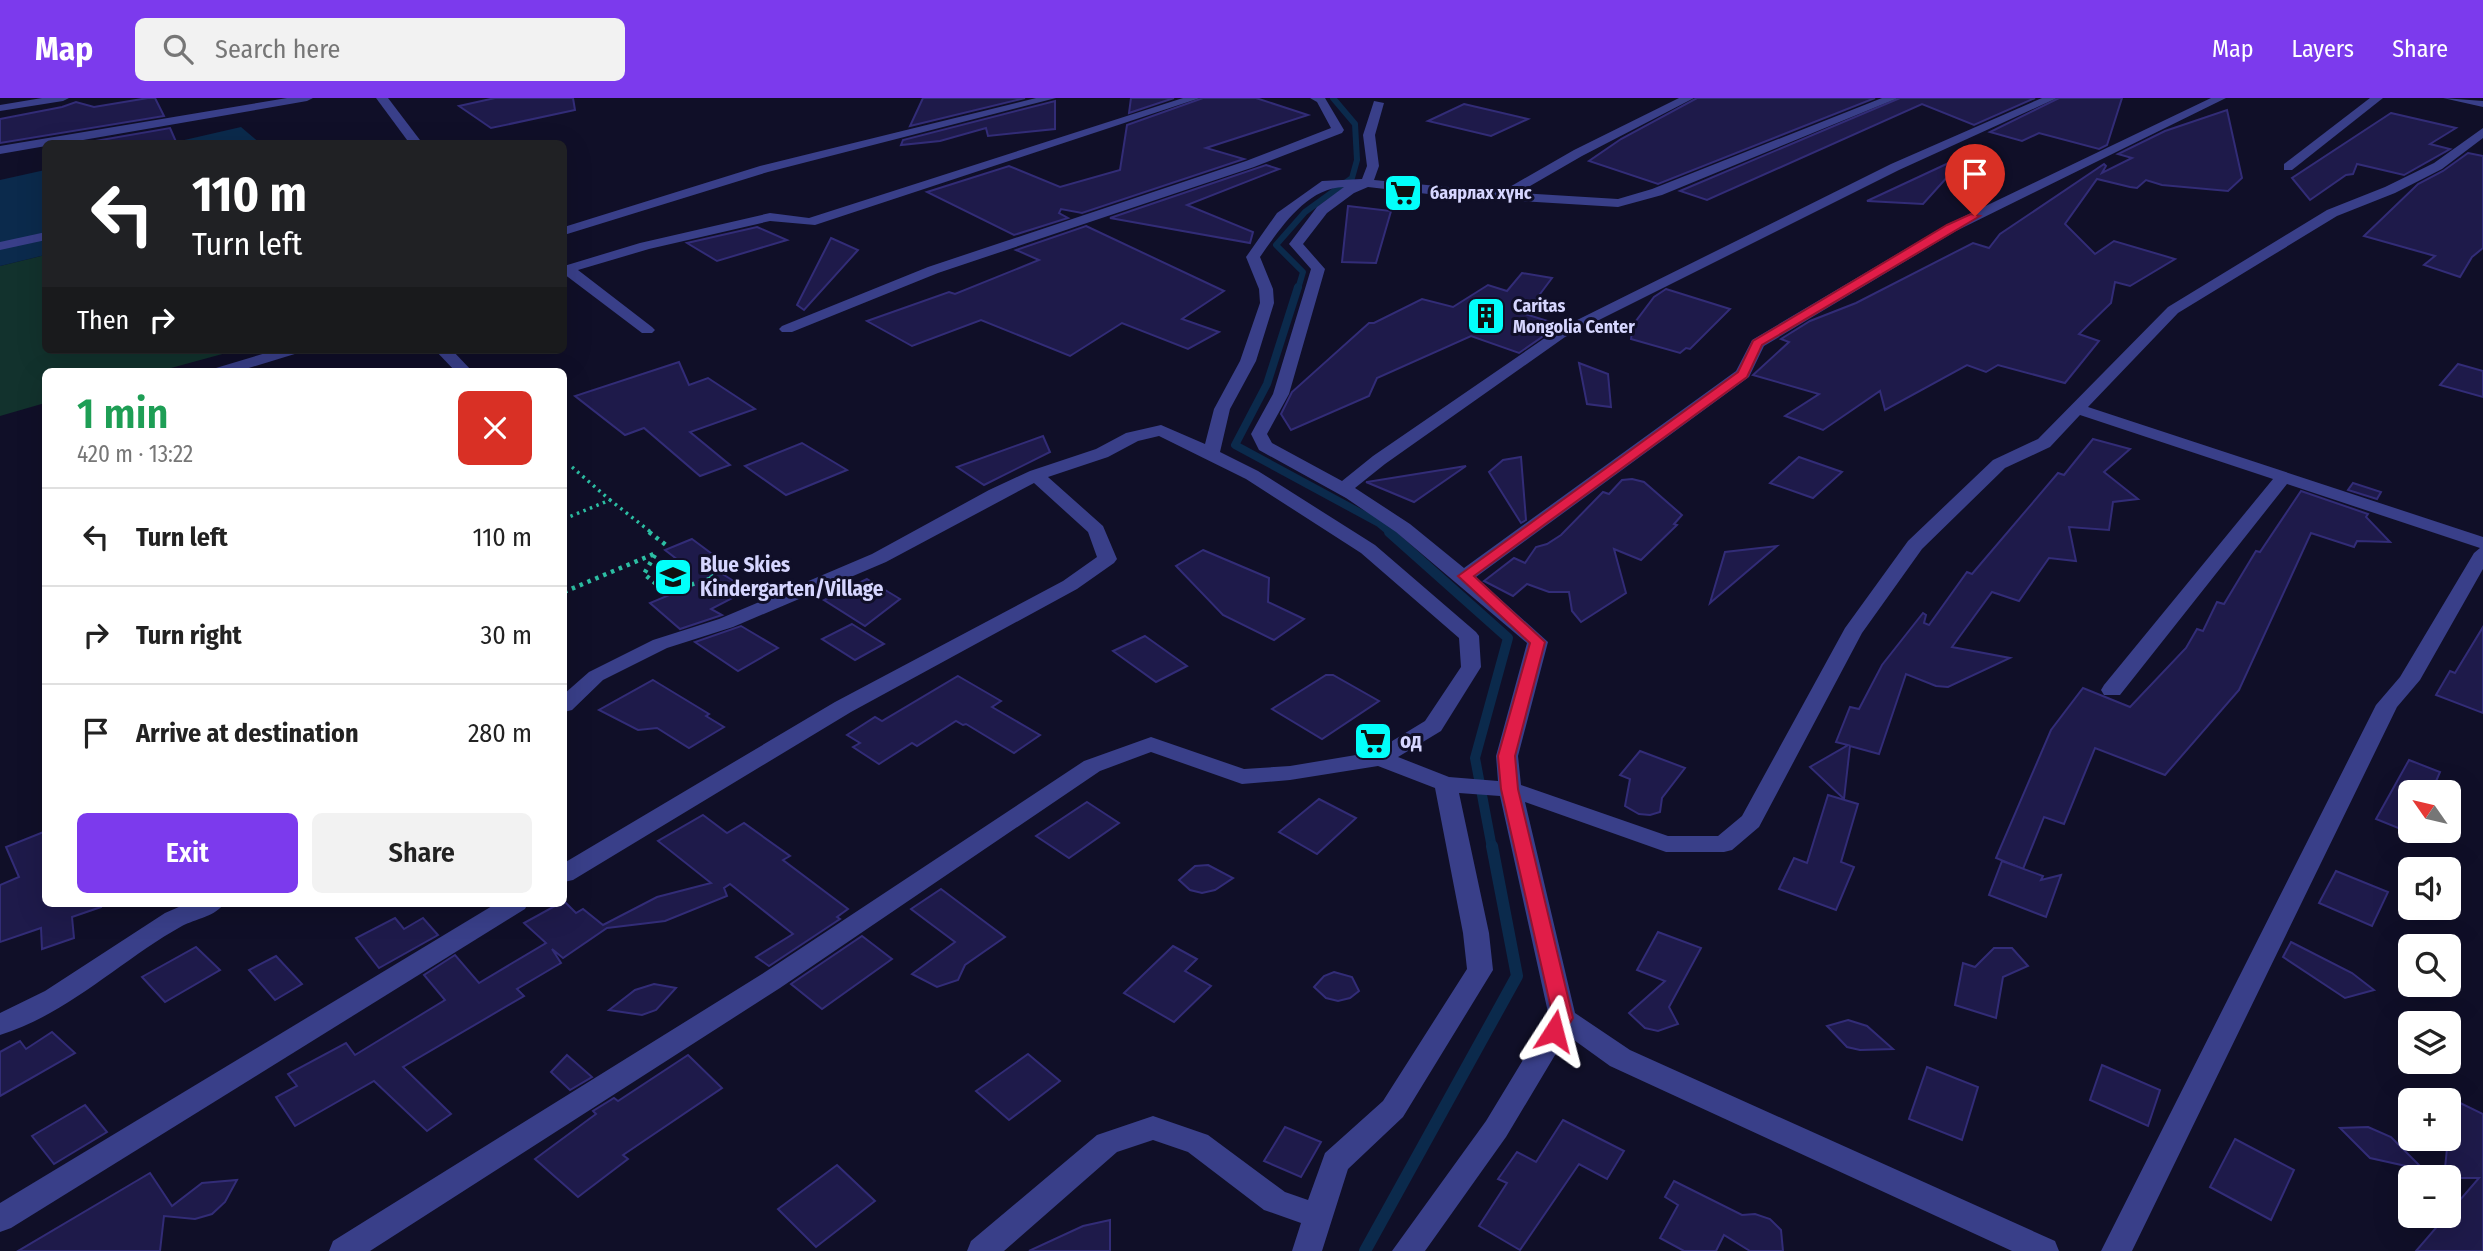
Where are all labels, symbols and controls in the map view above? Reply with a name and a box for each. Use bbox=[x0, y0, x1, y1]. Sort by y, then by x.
search box bbox=[135, 18, 625, 81]
text: Map bbox=[35, 29, 93, 69]
icon: search bbox=[159, 30, 197, 68]
text: Search here bbox=[215, 34, 340, 65]
text: Map bbox=[2212, 35, 2254, 63]
text: Layers bbox=[2292, 35, 2354, 63]
text: Share bbox=[2392, 35, 2448, 63]
pin bbox=[1945, 144, 2005, 216]
icon: arrive bbox=[1956, 155, 1994, 193]
text: 110 m bbox=[192, 165, 307, 224]
icon: left bbox=[77, 168, 168, 259]
supermarket icon: баярлах хүнс bbox=[1382, 172, 1424, 214]
place label: баярлах хүнс bbox=[1430, 182, 1532, 204]
text: Turn left bbox=[192, 225, 302, 263]
building icon: Caritas Mongolia Center bbox=[1465, 295, 1507, 337]
place label: Caritas Mongolia Center bbox=[1513, 295, 1635, 338]
icon: right bbox=[143, 301, 181, 339]
text: Then bbox=[77, 305, 129, 336]
text: 1 min bbox=[77, 389, 168, 439]
button: close bbox=[458, 391, 532, 465]
text: 420 m · 13:22 bbox=[77, 440, 193, 468]
icon: left bbox=[77, 518, 115, 556]
text: Turn left bbox=[136, 522, 228, 553]
text: 110 m bbox=[472, 522, 532, 553]
place label: Blue Skies Kindergarten/Village bbox=[700, 552, 884, 602]
school or university icon: Blue Skies Kindergarten/Village bbox=[652, 556, 694, 598]
icon: right bbox=[77, 616, 115, 654]
text: Turn right bbox=[136, 620, 242, 651]
text: 30 m bbox=[481, 620, 532, 651]
icon: arrive bbox=[77, 714, 115, 752]
text: Arrive at destination bbox=[136, 718, 359, 749]
text: 280 m bbox=[468, 718, 532, 749]
supermarket icon: од bbox=[1352, 720, 1394, 762]
place label: од bbox=[1400, 728, 1422, 754]
north arrow bbox=[2398, 780, 2460, 844]
map controls bbox=[2398, 780, 2461, 1228]
button: Exit bbox=[77, 813, 298, 893]
button: Share bbox=[312, 813, 532, 893]
button: sound bbox=[2398, 857, 2461, 920]
button: search bbox=[2398, 934, 2461, 997]
position arrow bbox=[1517, 994, 1591, 1068]
button: layers bbox=[2398, 1011, 2461, 1074]
button: + bbox=[2398, 1088, 2461, 1151]
button: − bbox=[2398, 1165, 2461, 1228]

